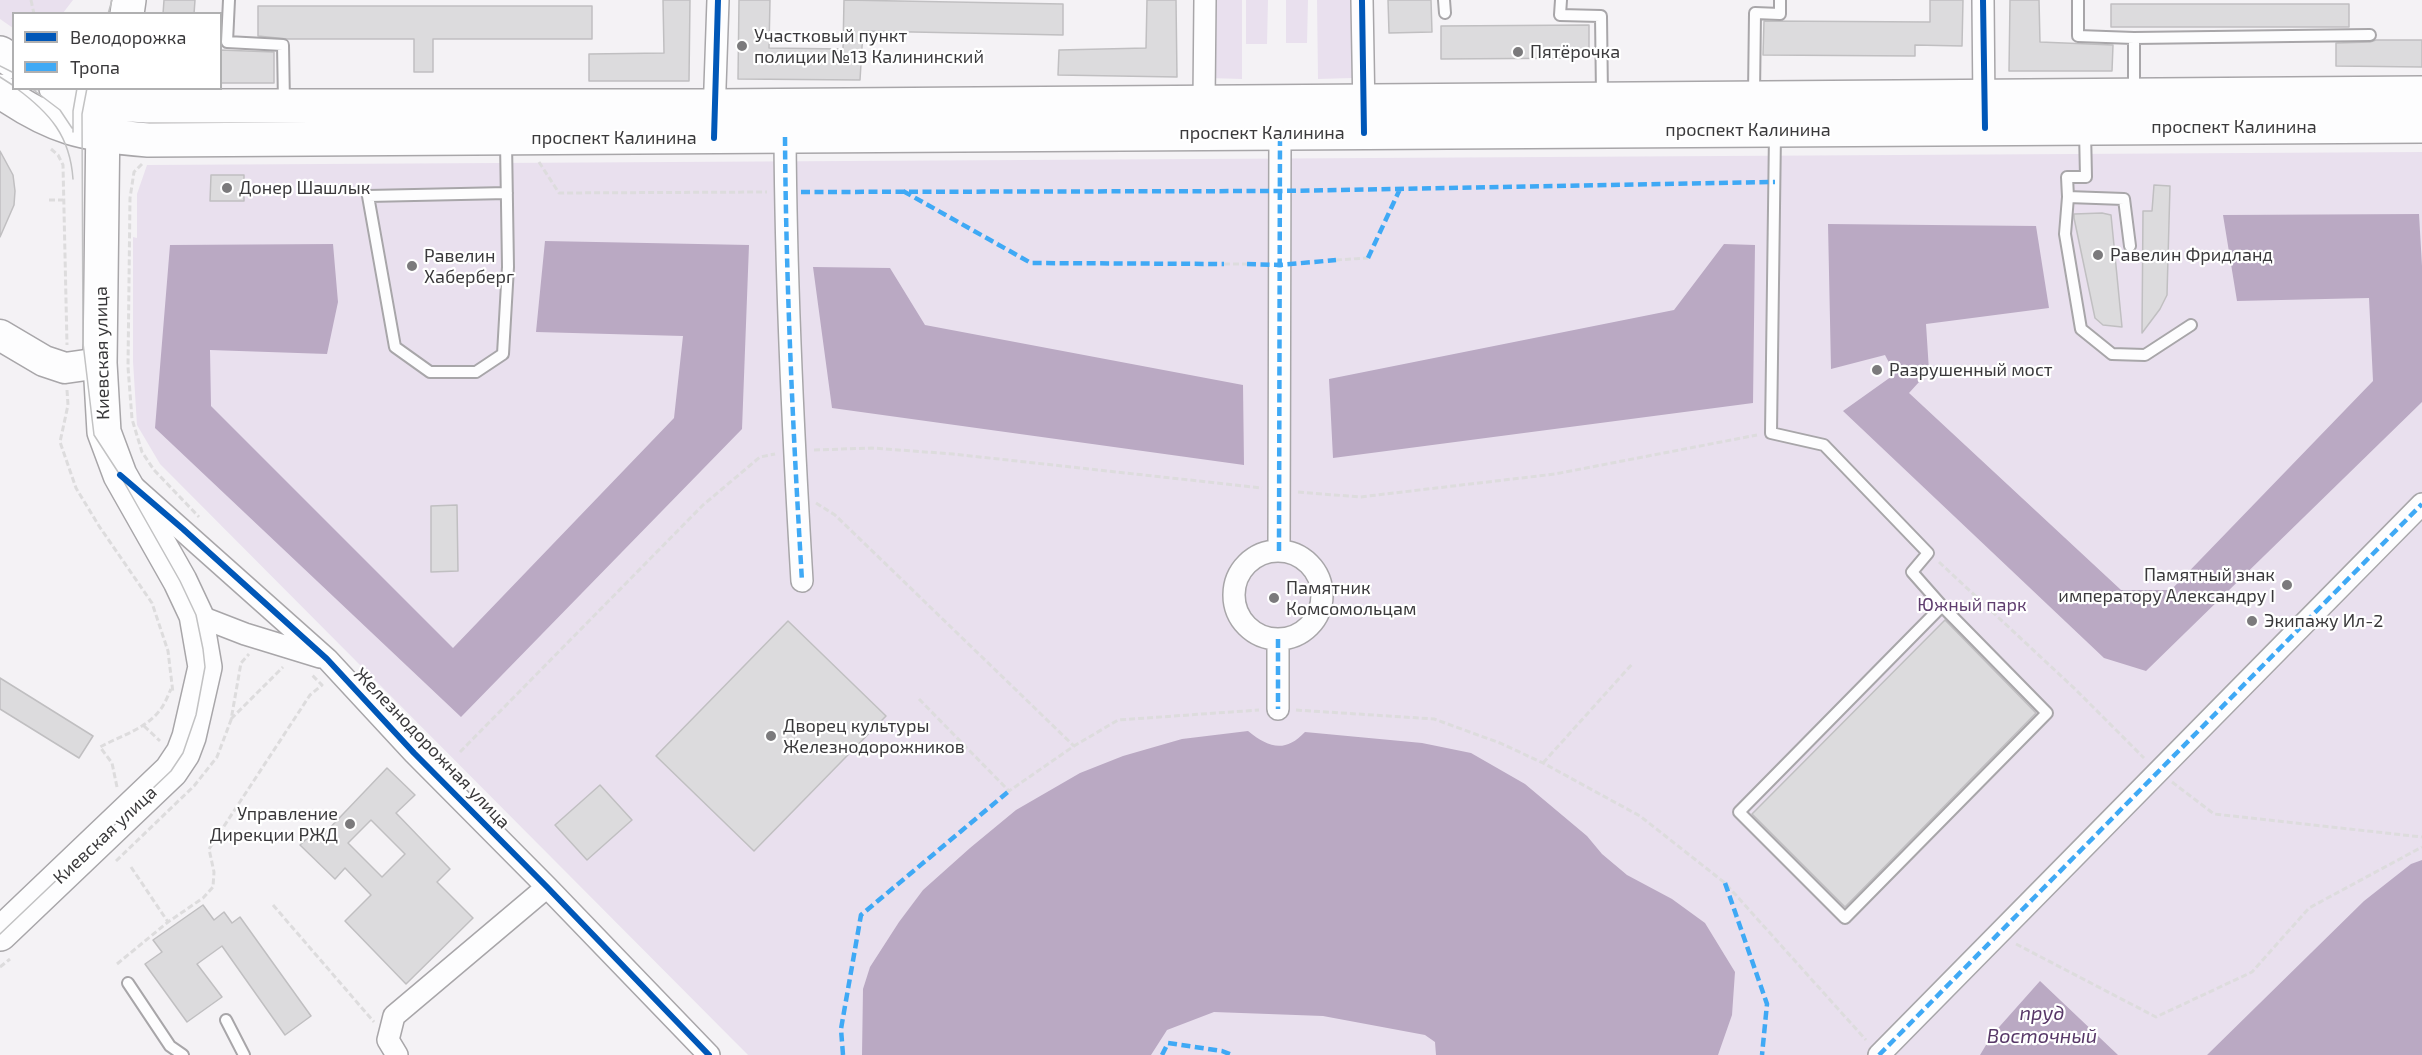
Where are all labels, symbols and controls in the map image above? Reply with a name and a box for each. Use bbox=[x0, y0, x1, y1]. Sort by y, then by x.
legend bbox=[12, 12, 222, 90]
place label: Участковый пункт полиции №13 Калининский bbox=[754, 25, 984, 68]
text: Велодорожка bbox=[70, 26, 186, 48]
marker: Участковый пункт полиции №13 Калининский bbox=[735, 39, 749, 53]
place label: Пятёрочка bbox=[1530, 41, 1620, 63]
marker: Пятёрочка bbox=[1511, 45, 1525, 59]
text: Тропа bbox=[70, 56, 120, 78]
street label: проспект Калинина bbox=[2151, 116, 2317, 138]
street label: проспект Калинина bbox=[1665, 119, 1831, 141]
street label: проспект Калинина bbox=[1179, 122, 1345, 144]
street label: проспект Калинина bbox=[531, 127, 697, 149]
place label: Донер Шашлык bbox=[239, 177, 370, 199]
marker: Донер Шашлык bbox=[220, 181, 234, 195]
place label: Равелин Фридланд bbox=[2110, 244, 2273, 266]
place label: Равелин Хаберберг bbox=[424, 245, 514, 288]
marker: Равелин Фридланд bbox=[2091, 248, 2105, 262]
marker: Равелин Хаберберг bbox=[405, 259, 419, 273]
street label: Киевская улица bbox=[90, 286, 114, 420]
place label: Разрушенный мост bbox=[1889, 359, 2053, 381]
marker: Разрушенный мост bbox=[1870, 363, 1884, 377]
place label: Памятный знак императору Александру I bbox=[2058, 564, 2275, 606]
place label: Памятник Комсомольцам bbox=[1286, 577, 1416, 620]
marker: Памятный знак императору Александру I bbox=[2280, 578, 2294, 592]
marker: Памятник Комсомольцам bbox=[1267, 591, 1281, 605]
park label: Южный парк bbox=[1917, 594, 2027, 616]
place label: Экипажу Ил-2 bbox=[2264, 610, 2383, 632]
marker: Экипажу Ил-2 bbox=[2245, 614, 2259, 628]
street label: Железнодорожная улица bbox=[349, 663, 515, 833]
place label: Дворец культуры Железнодорожников bbox=[783, 715, 965, 758]
marker: Дворец культуры Железнодорожников bbox=[764, 729, 778, 743]
street label: Киевская улица bbox=[49, 782, 161, 888]
place label: Управление Дирекции РЖД bbox=[210, 803, 338, 846]
marker: Управление Дирекции РЖД bbox=[343, 817, 357, 831]
water label: пруд Восточный bbox=[1987, 1001, 2097, 1048]

